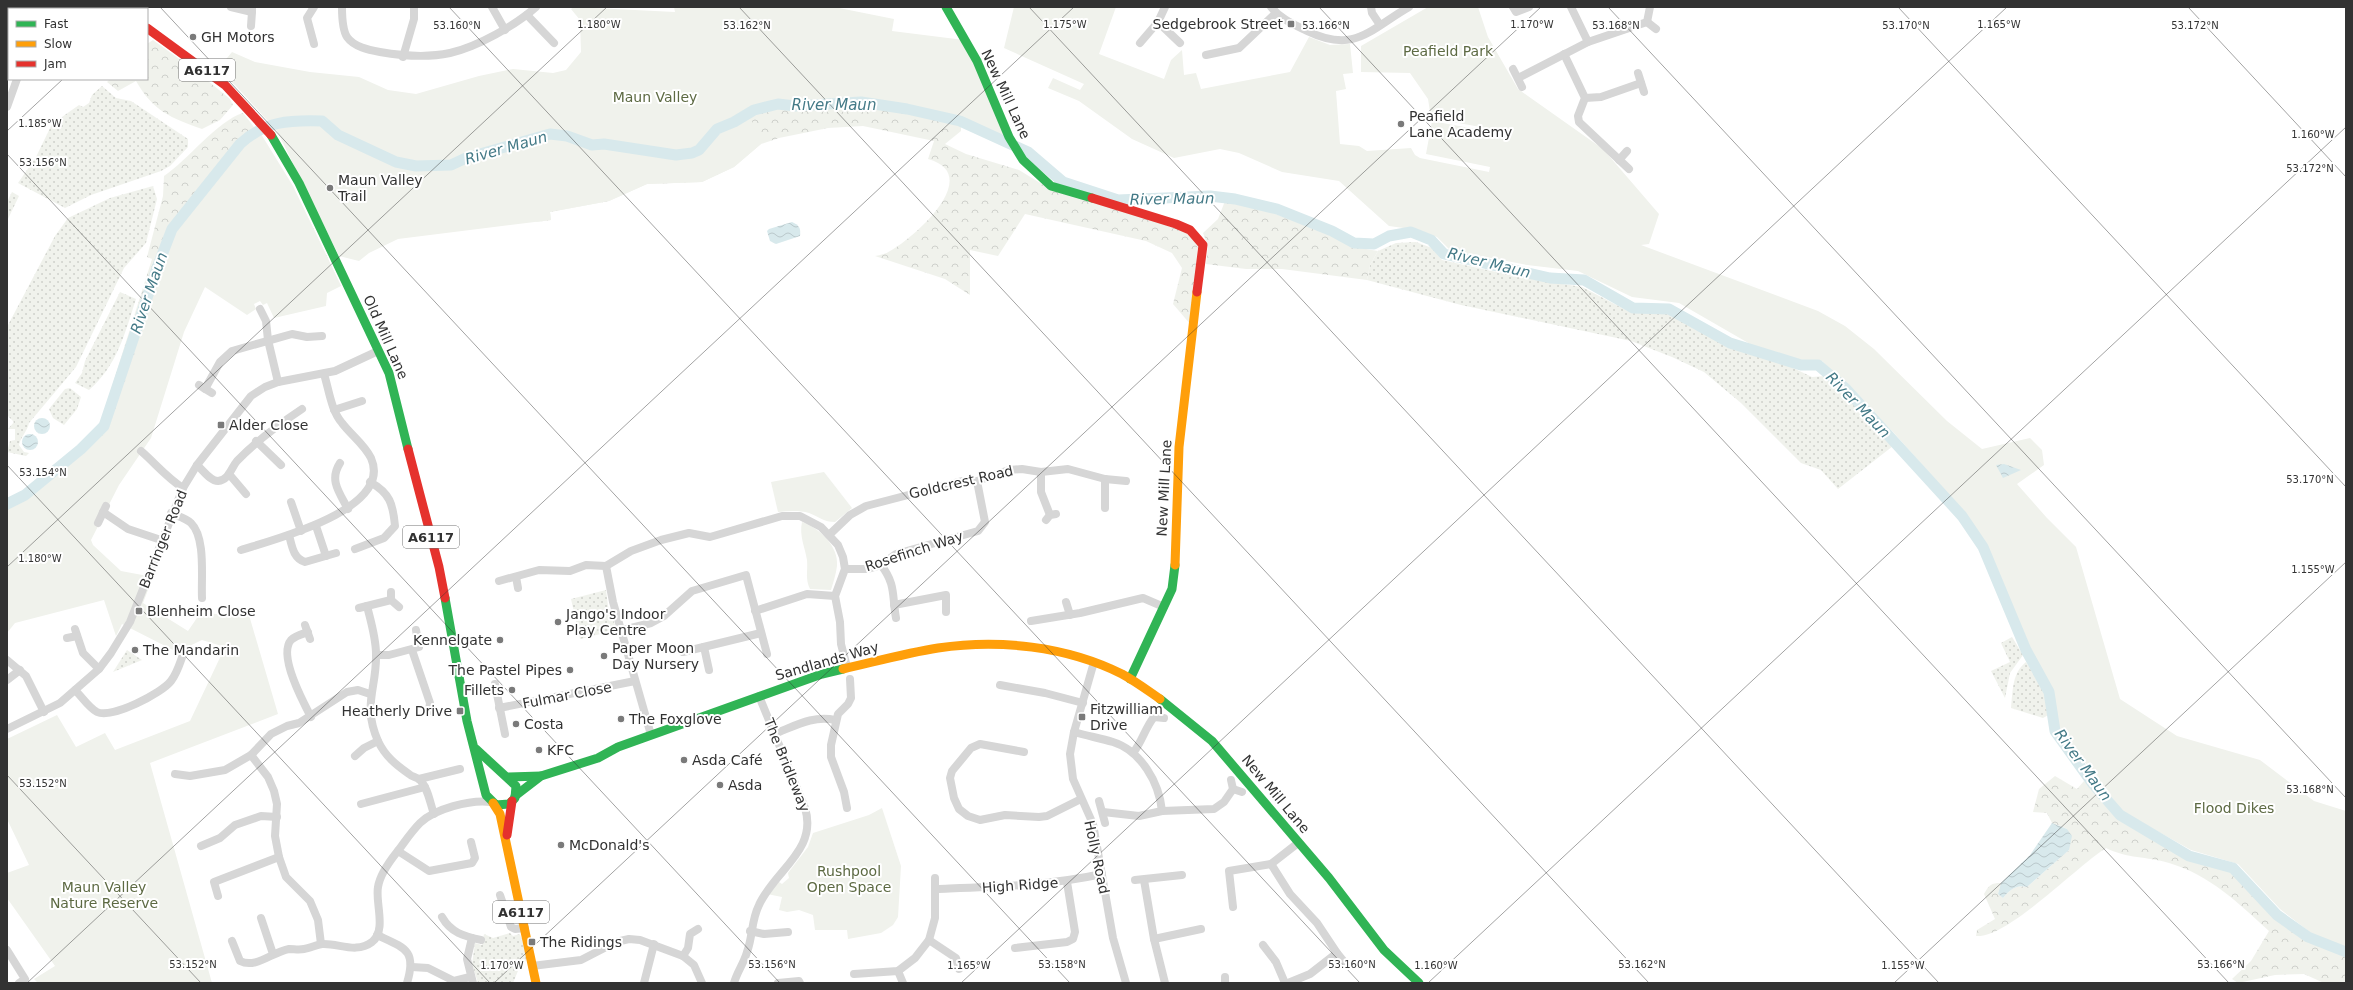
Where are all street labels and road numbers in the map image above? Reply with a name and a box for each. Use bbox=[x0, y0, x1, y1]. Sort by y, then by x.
street label: New Mill Lane bbox=[978, 47, 1034, 141]
road number: A6117 bbox=[179, 59, 235, 81]
street label: Old Mill Lane bbox=[360, 292, 412, 382]
street label: New Mill Lane bbox=[1153, 439, 1175, 537]
street label: Goldcrest Road bbox=[907, 462, 1015, 502]
street label: Barringer Road bbox=[136, 487, 190, 591]
road number: A6117 bbox=[403, 526, 459, 548]
street label: Rosefinch Way bbox=[863, 528, 965, 574]
street label: Sandlands Way bbox=[773, 639, 881, 683]
street label: Fulmar Close bbox=[521, 679, 613, 711]
street label: The Bridleway bbox=[761, 715, 813, 814]
street label: New Mill Lane bbox=[1239, 752, 1313, 836]
street label: Holly Road bbox=[1081, 819, 1113, 895]
street label: High Ridge bbox=[981, 874, 1059, 896]
road number: A6117 bbox=[493, 901, 549, 923]

